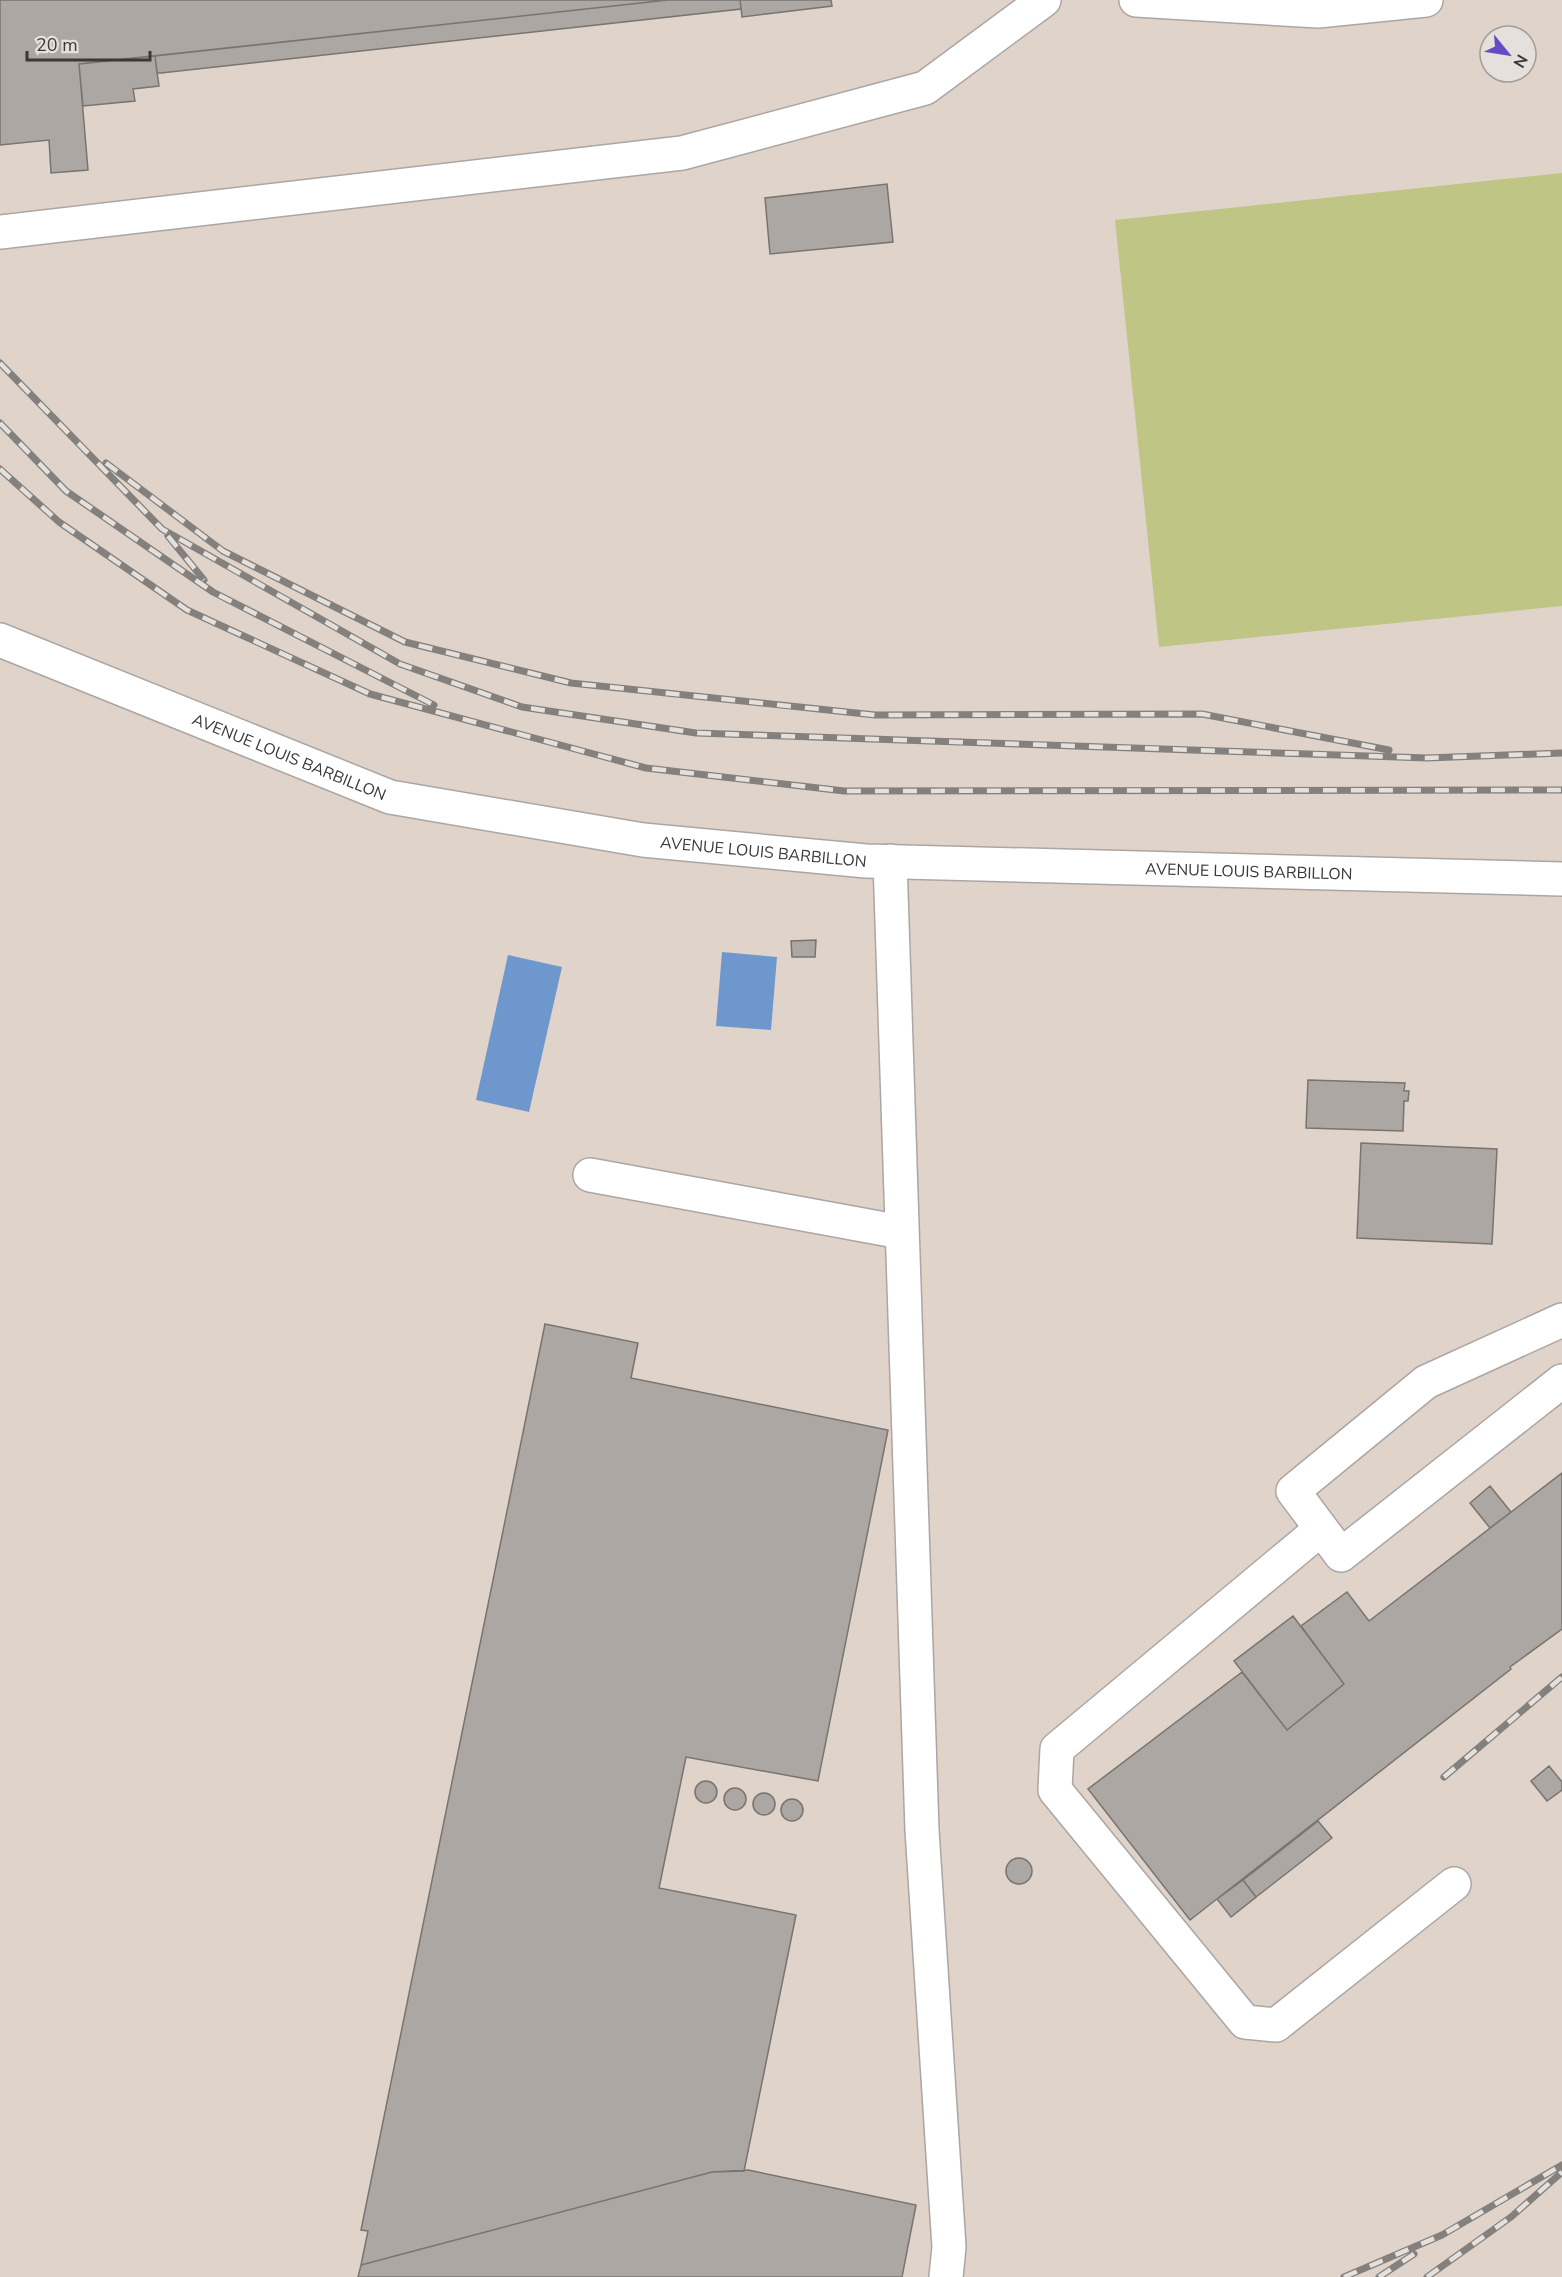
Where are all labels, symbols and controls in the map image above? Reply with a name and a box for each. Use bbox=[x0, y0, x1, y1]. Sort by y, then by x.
scale bar bbox=[27, 24, 150, 62]
north arrow bbox=[1478, 24, 1538, 84]
text: 20 m bbox=[36, 33, 78, 57]
text: N bbox=[1508, 50, 1533, 72]
street label: AVENUE LOUIS BARBILLON bbox=[189, 709, 389, 806]
street label: AVENUE LOUIS BARBILLON bbox=[659, 832, 868, 873]
street label: AVENUE LOUIS BARBILLON bbox=[1145, 858, 1353, 886]

